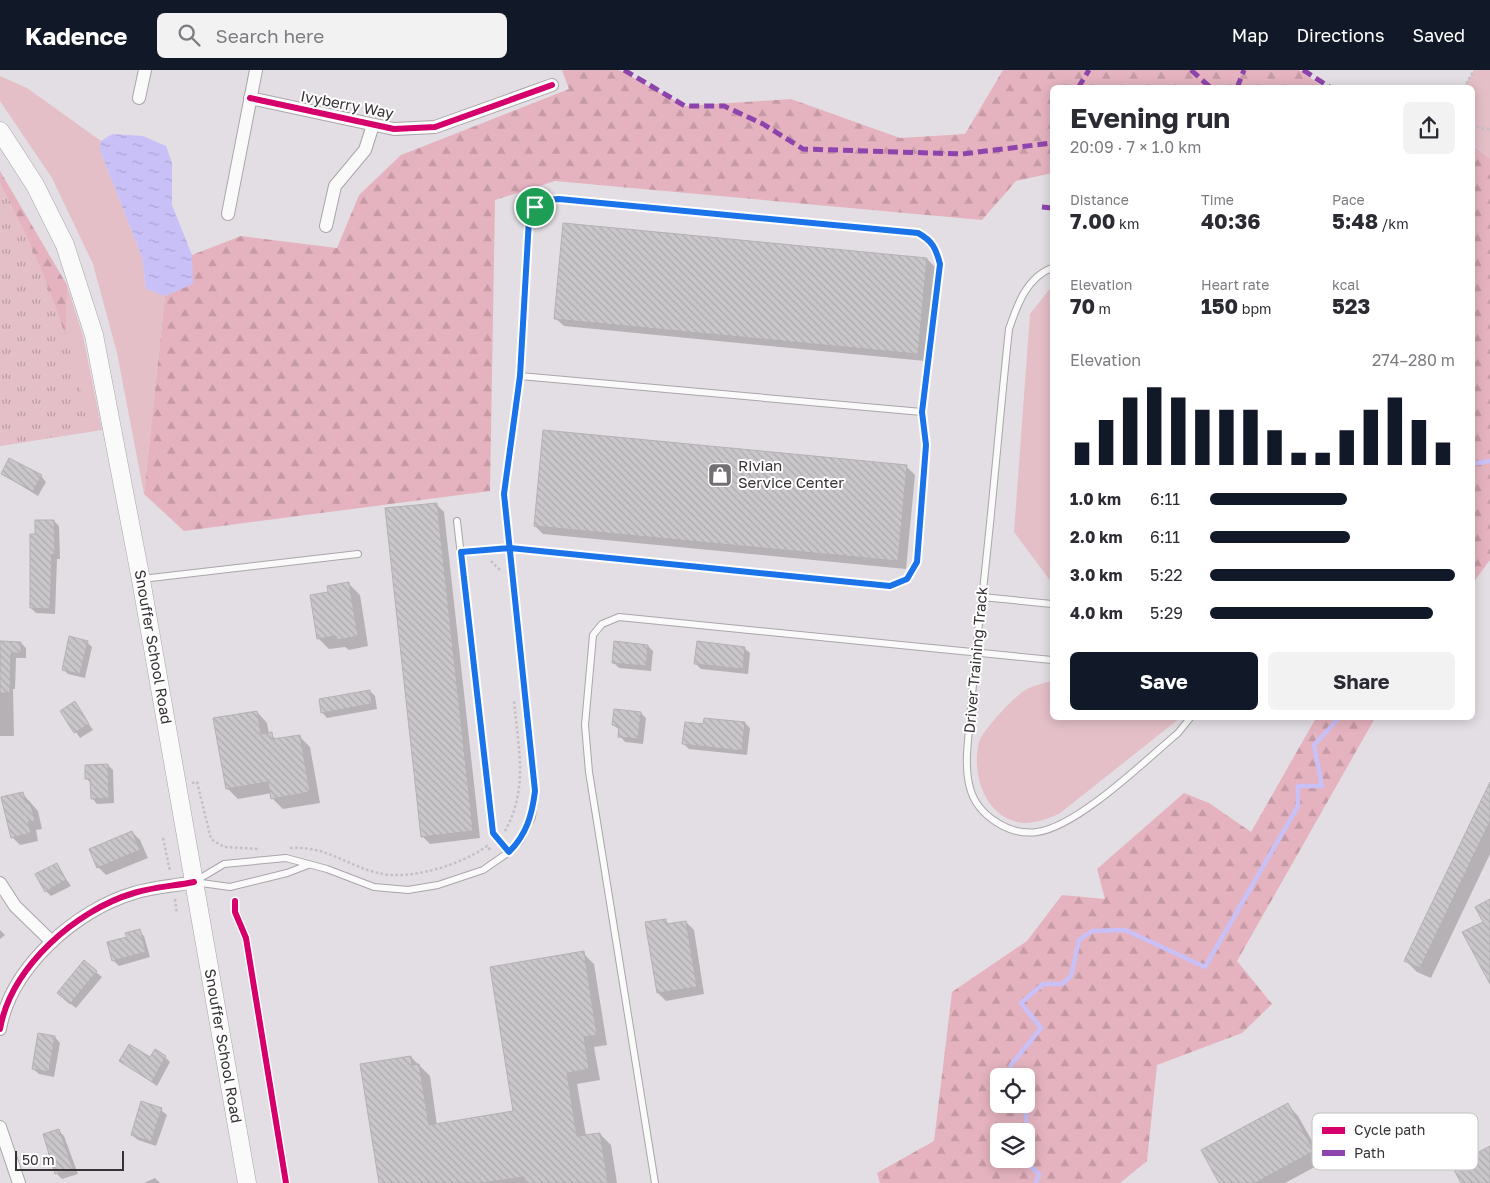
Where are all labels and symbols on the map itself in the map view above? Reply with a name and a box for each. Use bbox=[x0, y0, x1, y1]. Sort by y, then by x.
street label: Ivyberry Way bbox=[299, 86, 396, 122]
pin bbox=[514, 186, 556, 228]
place label: Rivian Service Center bbox=[738, 456, 844, 491]
shop icon: Rivian Service Center bbox=[707, 462, 733, 488]
street label: Snouffer School Road bbox=[132, 568, 176, 725]
street label: Driver Training Track bbox=[960, 585, 990, 734]
street label: Snouffer School Road bbox=[202, 967, 246, 1124]
legend bbox=[1312, 1113, 1478, 1170]
text: Cycle path bbox=[1354, 1121, 1425, 1138]
text: Path bbox=[1354, 1144, 1385, 1161]
scale bar bbox=[15, 1148, 124, 1171]

